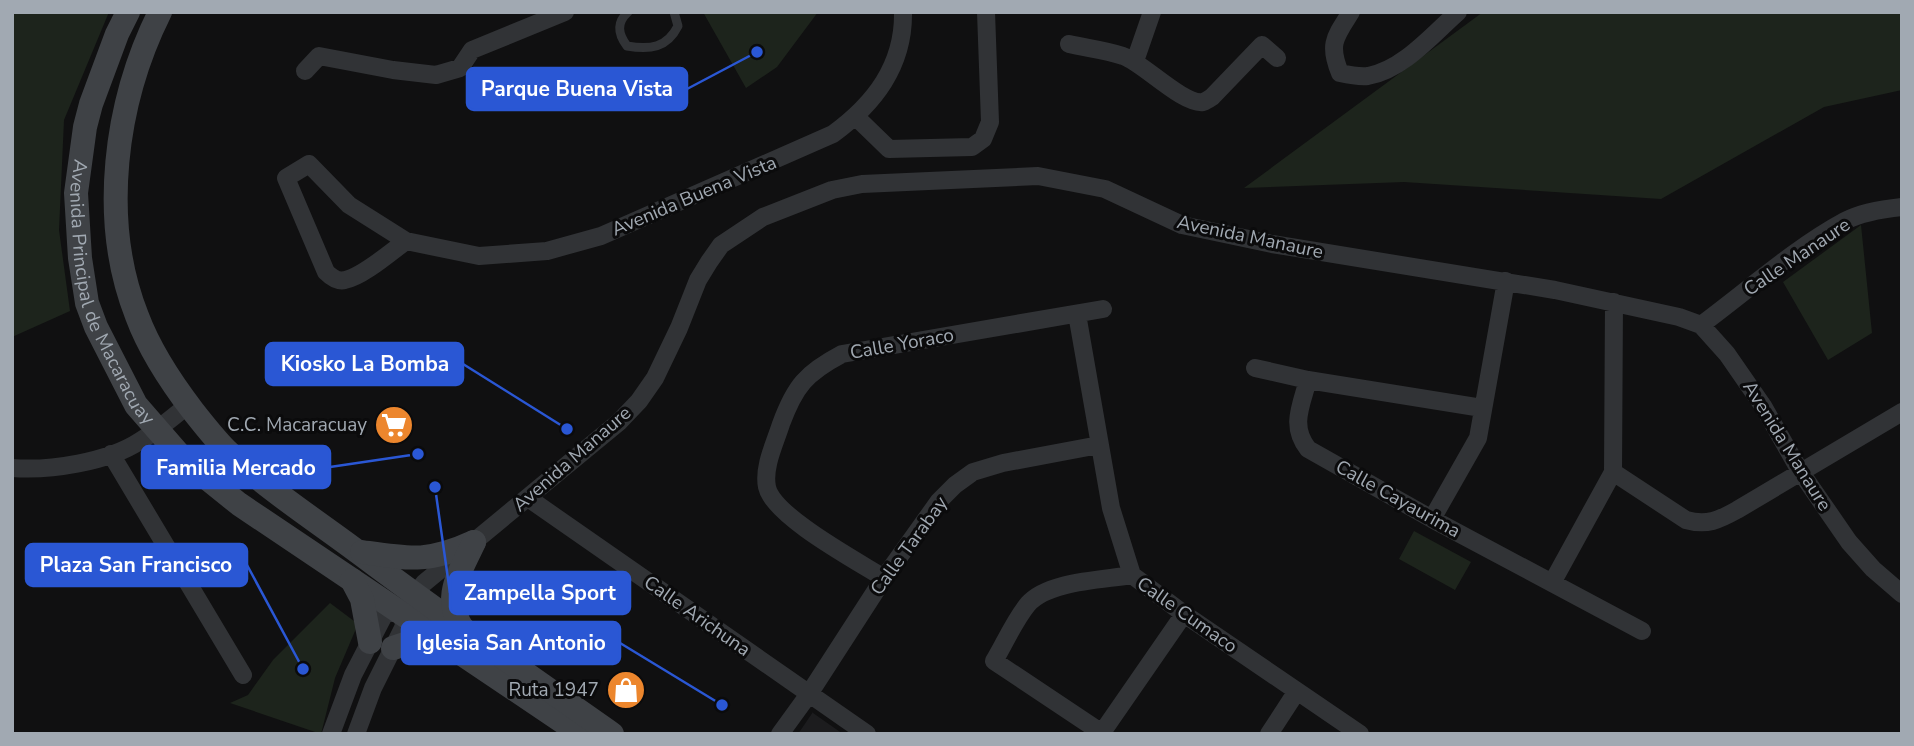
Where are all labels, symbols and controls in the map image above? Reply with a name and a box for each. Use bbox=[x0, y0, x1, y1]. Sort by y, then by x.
callout: Parque Buena Vista bbox=[467, 68, 687, 110]
text: Parque Buena Vista bbox=[481, 75, 673, 103]
street label: Avenida Buena Vista bbox=[607, 149, 781, 243]
street label: Avenida Principal de Macaracuay bbox=[63, 158, 161, 431]
street label: Avenida Manaure bbox=[1174, 209, 1326, 265]
street label: Calle Manaure bbox=[1739, 212, 1855, 302]
street label: Calle Yoraco bbox=[848, 322, 956, 366]
callout: Kiosko La Bomba bbox=[266, 343, 463, 385]
text: Kiosko La Bomba bbox=[281, 350, 449, 378]
street label: Avenida Manaure bbox=[1737, 376, 1837, 516]
street label: Avenida Manaure bbox=[507, 400, 637, 518]
supermarket icon: C.C. Macaracuay bbox=[373, 404, 415, 446]
place label: C.C. Macaracuay bbox=[227, 412, 367, 438]
callout: Familia Mercado bbox=[142, 446, 330, 488]
text: Familia Mercado bbox=[156, 454, 316, 482]
street label: Calle Cayaurima bbox=[1331, 454, 1465, 544]
street label: Calle Tarabay bbox=[864, 491, 954, 601]
callout: Plaza San Francisco bbox=[26, 544, 247, 586]
text: Plaza San Francisco bbox=[40, 551, 232, 579]
street label: Calle Arichuna bbox=[638, 570, 756, 662]
street label: Calle Cumaco bbox=[1131, 571, 1243, 659]
callout: Zampella Sport bbox=[450, 572, 630, 614]
text: Zampella Sport bbox=[464, 579, 617, 607]
callout: Iglesia San Antonio bbox=[402, 622, 620, 664]
text: Iglesia San Antonio bbox=[416, 629, 606, 657]
shop icon: Ruta 1947 bbox=[605, 669, 647, 711]
place label: Ruta 1947 bbox=[508, 677, 599, 703]

